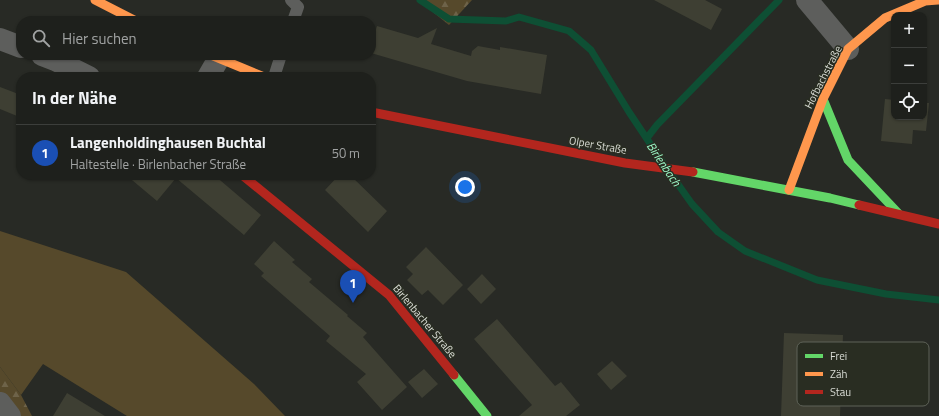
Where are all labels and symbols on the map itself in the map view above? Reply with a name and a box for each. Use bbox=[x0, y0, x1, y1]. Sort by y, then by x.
street label: Hofbachstraße bbox=[800, 42, 846, 111]
street label: Olper Straße bbox=[568, 132, 629, 158]
water label: Birlenbach bbox=[642, 138, 686, 191]
your location bbox=[455, 177, 475, 197]
pin: 1 bbox=[340, 270, 366, 303]
street label: Birlenbacher Straße bbox=[389, 281, 461, 362]
legend bbox=[797, 342, 929, 406]
text: Frei bbox=[830, 348, 847, 364]
text: Zäh bbox=[830, 366, 847, 382]
text: Stau bbox=[830, 384, 851, 400]

